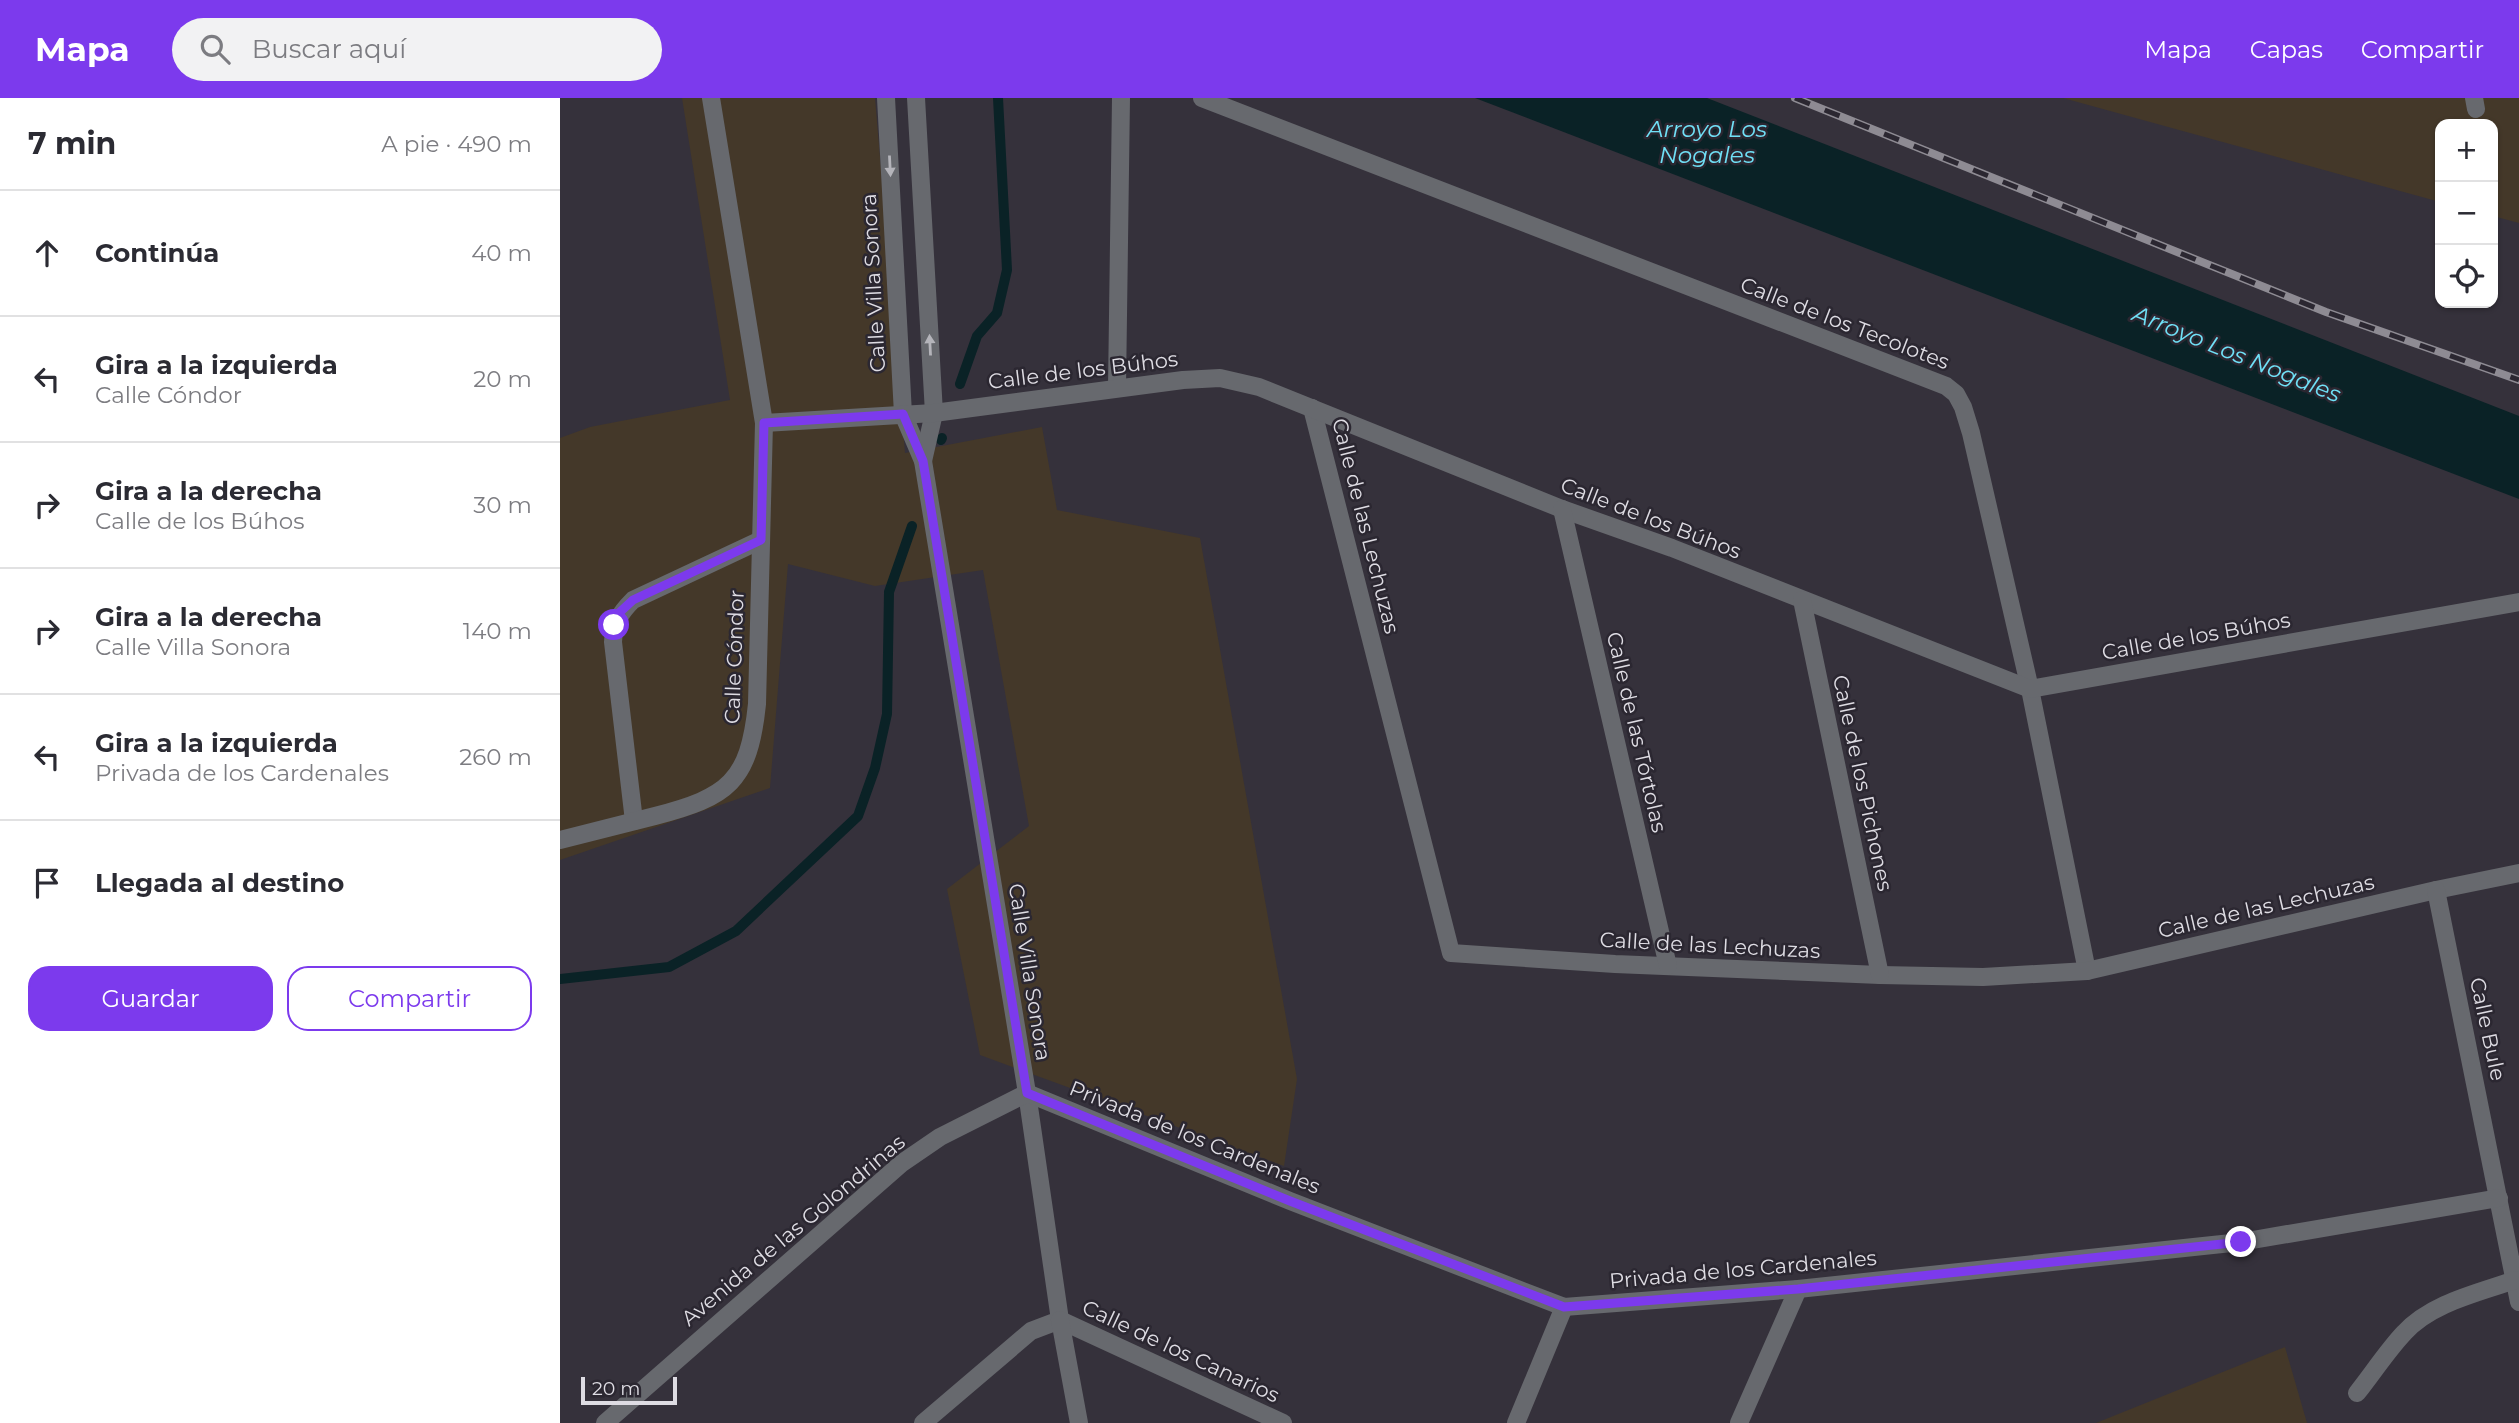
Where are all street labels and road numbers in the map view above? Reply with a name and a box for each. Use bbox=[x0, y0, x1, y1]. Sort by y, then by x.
street label: Calle Villa Sonora bbox=[856, 193, 890, 373]
street label: Calle de los Tecolotes bbox=[1737, 272, 1953, 374]
street label: Calle de los Búhos bbox=[987, 346, 1179, 394]
street label: Calle de las Lechuzas bbox=[1327, 416, 1405, 636]
street label: Calle de los Búhos bbox=[1557, 472, 1745, 564]
street label: Calle Cóndor bbox=[719, 590, 749, 724]
street label: Calle de los Búhos bbox=[2100, 607, 2292, 665]
street label: Calle de las Tórtolas bbox=[1602, 629, 1672, 835]
street label: Calle de los Pichones bbox=[1828, 673, 1898, 893]
street label: Calle de las Lechuzas bbox=[2155, 869, 2377, 943]
street label: Calle Villa Sonora bbox=[1004, 882, 1056, 1062]
street label: Calle de las Lechuzas bbox=[1599, 927, 1821, 963]
street label: Calle Bule bbox=[2465, 975, 2511, 1083]
street label: Privada de los Cardenales bbox=[1066, 1075, 1324, 1199]
street label: Avenida de las Golondrinas bbox=[676, 1129, 910, 1331]
street label: Privada de los Cardenales bbox=[1608, 1245, 1878, 1293]
street label: Calle de los Canarios bbox=[1078, 1294, 1284, 1408]

